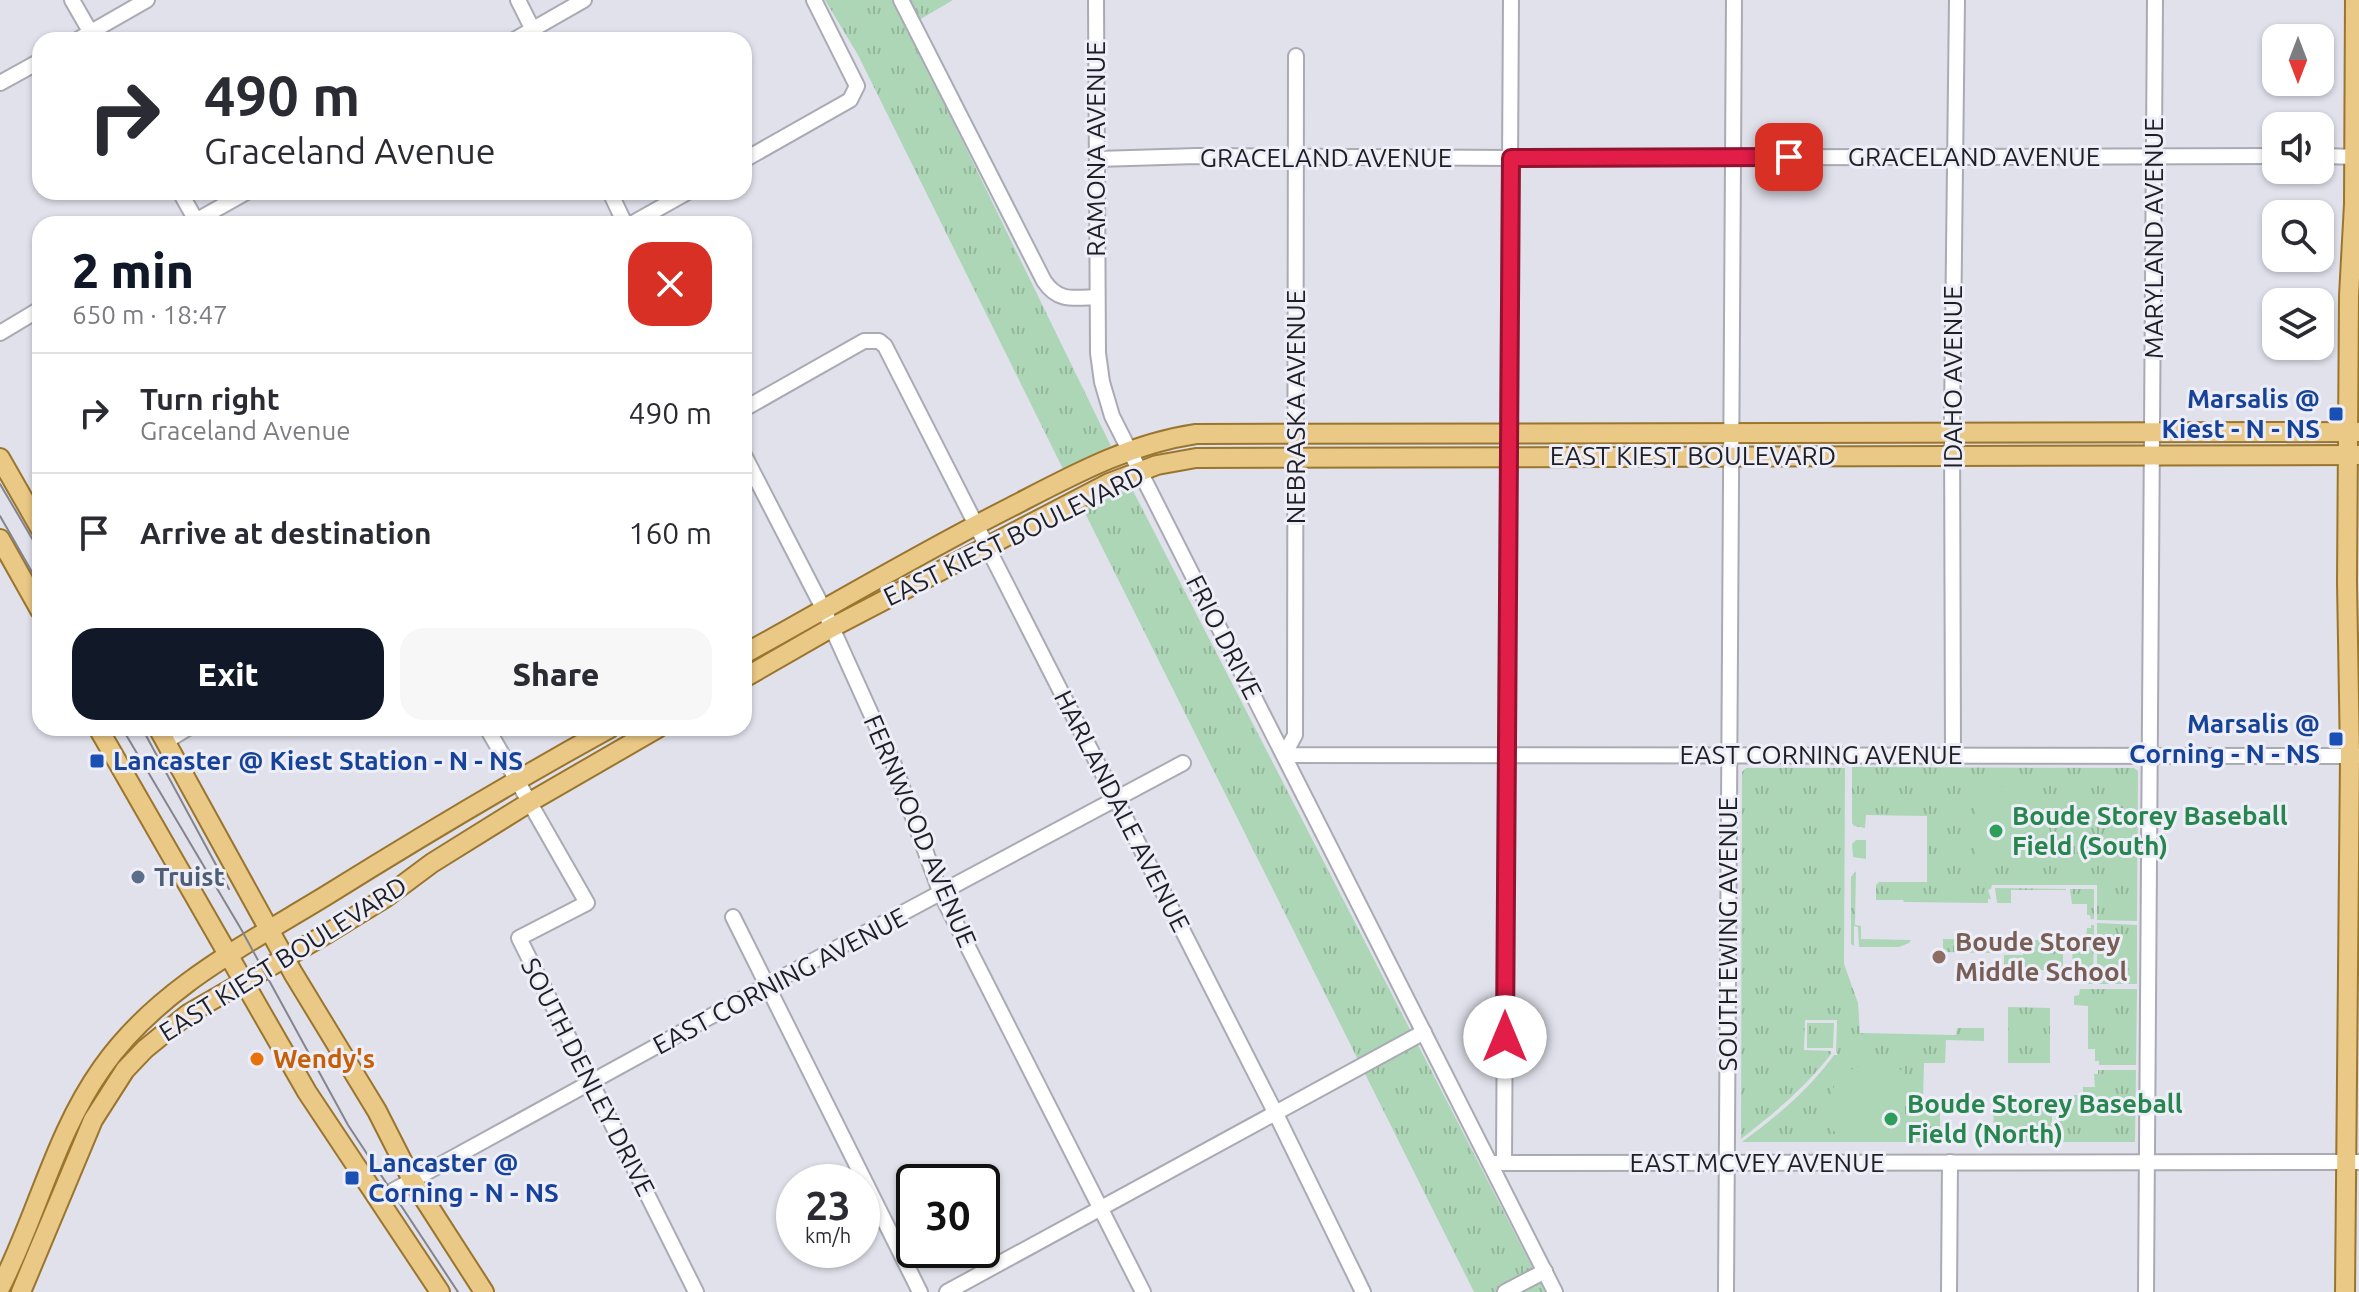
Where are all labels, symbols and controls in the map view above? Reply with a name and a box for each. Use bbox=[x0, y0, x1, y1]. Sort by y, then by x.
north arrow bbox=[2262, 24, 2334, 96]
map controls bbox=[2262, 24, 2334, 360]
street label: RAMONA AVENUE bbox=[1081, 41, 1110, 257]
icon: right bbox=[72, 64, 176, 168]
text: 490 m bbox=[204, 64, 360, 127]
button: sound bbox=[2262, 112, 2334, 184]
street label: MARYLAND AVENUE bbox=[2139, 117, 2168, 359]
pin bbox=[1755, 123, 1823, 191]
text: Graceland Avenue bbox=[204, 130, 496, 171]
icon: arrive bbox=[1767, 135, 1811, 179]
street label: GRACELAND AVENUE bbox=[1848, 142, 2100, 171]
street label: GRACELAND AVENUE bbox=[1200, 143, 1452, 172]
button: search bbox=[2262, 200, 2334, 272]
button: close bbox=[628, 242, 712, 326]
text: 2 min bbox=[72, 243, 194, 297]
street label: IDAHO AVENUE bbox=[1938, 285, 1967, 469]
button: layers bbox=[2262, 288, 2334, 360]
street label: NEBRASKA AVENUE bbox=[1281, 290, 1310, 524]
text: 650 m · 18:47 bbox=[72, 300, 228, 329]
text: Turn right bbox=[140, 382, 280, 416]
place label: Marsalis @ Kiest - N - NS bbox=[2161, 384, 2320, 443]
icon: right bbox=[72, 391, 116, 435]
text: 490 m bbox=[628, 396, 712, 430]
marker: Marsalis @ Kiest - N - NS bbox=[2327, 405, 2345, 423]
text: Graceland Avenue bbox=[140, 416, 351, 445]
street label: EAST KIEST BOULEVARD bbox=[1550, 441, 1836, 470]
street label: EAST KIEST BOULEVARD bbox=[879, 460, 1149, 611]
icon: arrive bbox=[72, 511, 116, 555]
text: Arrive at destination bbox=[140, 516, 432, 550]
text: 160 m bbox=[628, 516, 712, 550]
street label: FRIO DRIVE bbox=[1181, 570, 1268, 704]
button: Exit bbox=[72, 628, 384, 720]
button: Share bbox=[400, 628, 712, 720]
street label: HARLANDALE AVENUE bbox=[1049, 685, 1196, 936]
place label: Marsalis @ Corning - N - NS bbox=[2129, 709, 2320, 768]
street label: FERNWOOD AVENUE bbox=[858, 710, 983, 951]
marker: Marsalis @ Corning - N - NS bbox=[2327, 730, 2345, 748]
street label: EAST CORNING AVENUE bbox=[1680, 740, 1962, 769]
place label: Lancaster @ Kiest Station - N - NS bbox=[113, 746, 523, 775]
marker: Lancaster @ Kiest Station - N - NS bbox=[88, 752, 106, 770]
street label: SOUTH EWING AVENUE bbox=[1713, 797, 1742, 1071]
place label: Boude Storey Baseball Field (South) bbox=[2012, 801, 2288, 860]
marker: Boude Storey Baseball Field (South) bbox=[1987, 822, 2005, 840]
place label: Truist bbox=[154, 862, 225, 891]
marker: Truist bbox=[129, 868, 147, 886]
street label: EAST KIEST BOULEVARD bbox=[154, 870, 412, 1047]
street label: EAST CORNING AVENUE bbox=[648, 901, 911, 1060]
place label: Boude Storey Middle School bbox=[1955, 927, 2128, 986]
marker: Boude Storey Middle School bbox=[1930, 948, 1948, 966]
street label: SOUTH DENLEY DRIVE bbox=[516, 953, 661, 1200]
position arrow bbox=[1463, 995, 1547, 1079]
place label: Wendy's bbox=[273, 1044, 375, 1073]
marker: Wendy's bbox=[248, 1050, 266, 1068]
place label: Boude Storey Baseball Field (North) bbox=[1907, 1089, 2183, 1148]
marker: Boude Storey Baseball Field (North) bbox=[1882, 1110, 1900, 1128]
place label: Lancaster @ Corning - N - NS bbox=[368, 1148, 559, 1207]
street label: EAST MCVEY AVENUE bbox=[1630, 1148, 1884, 1177]
speed limit sign: 30 bbox=[896, 1164, 1000, 1268]
marker: Lancaster @ Corning - N - NS bbox=[343, 1169, 361, 1187]
text: 23 bbox=[805, 1183, 851, 1228]
text: km/h bbox=[805, 1224, 851, 1247]

